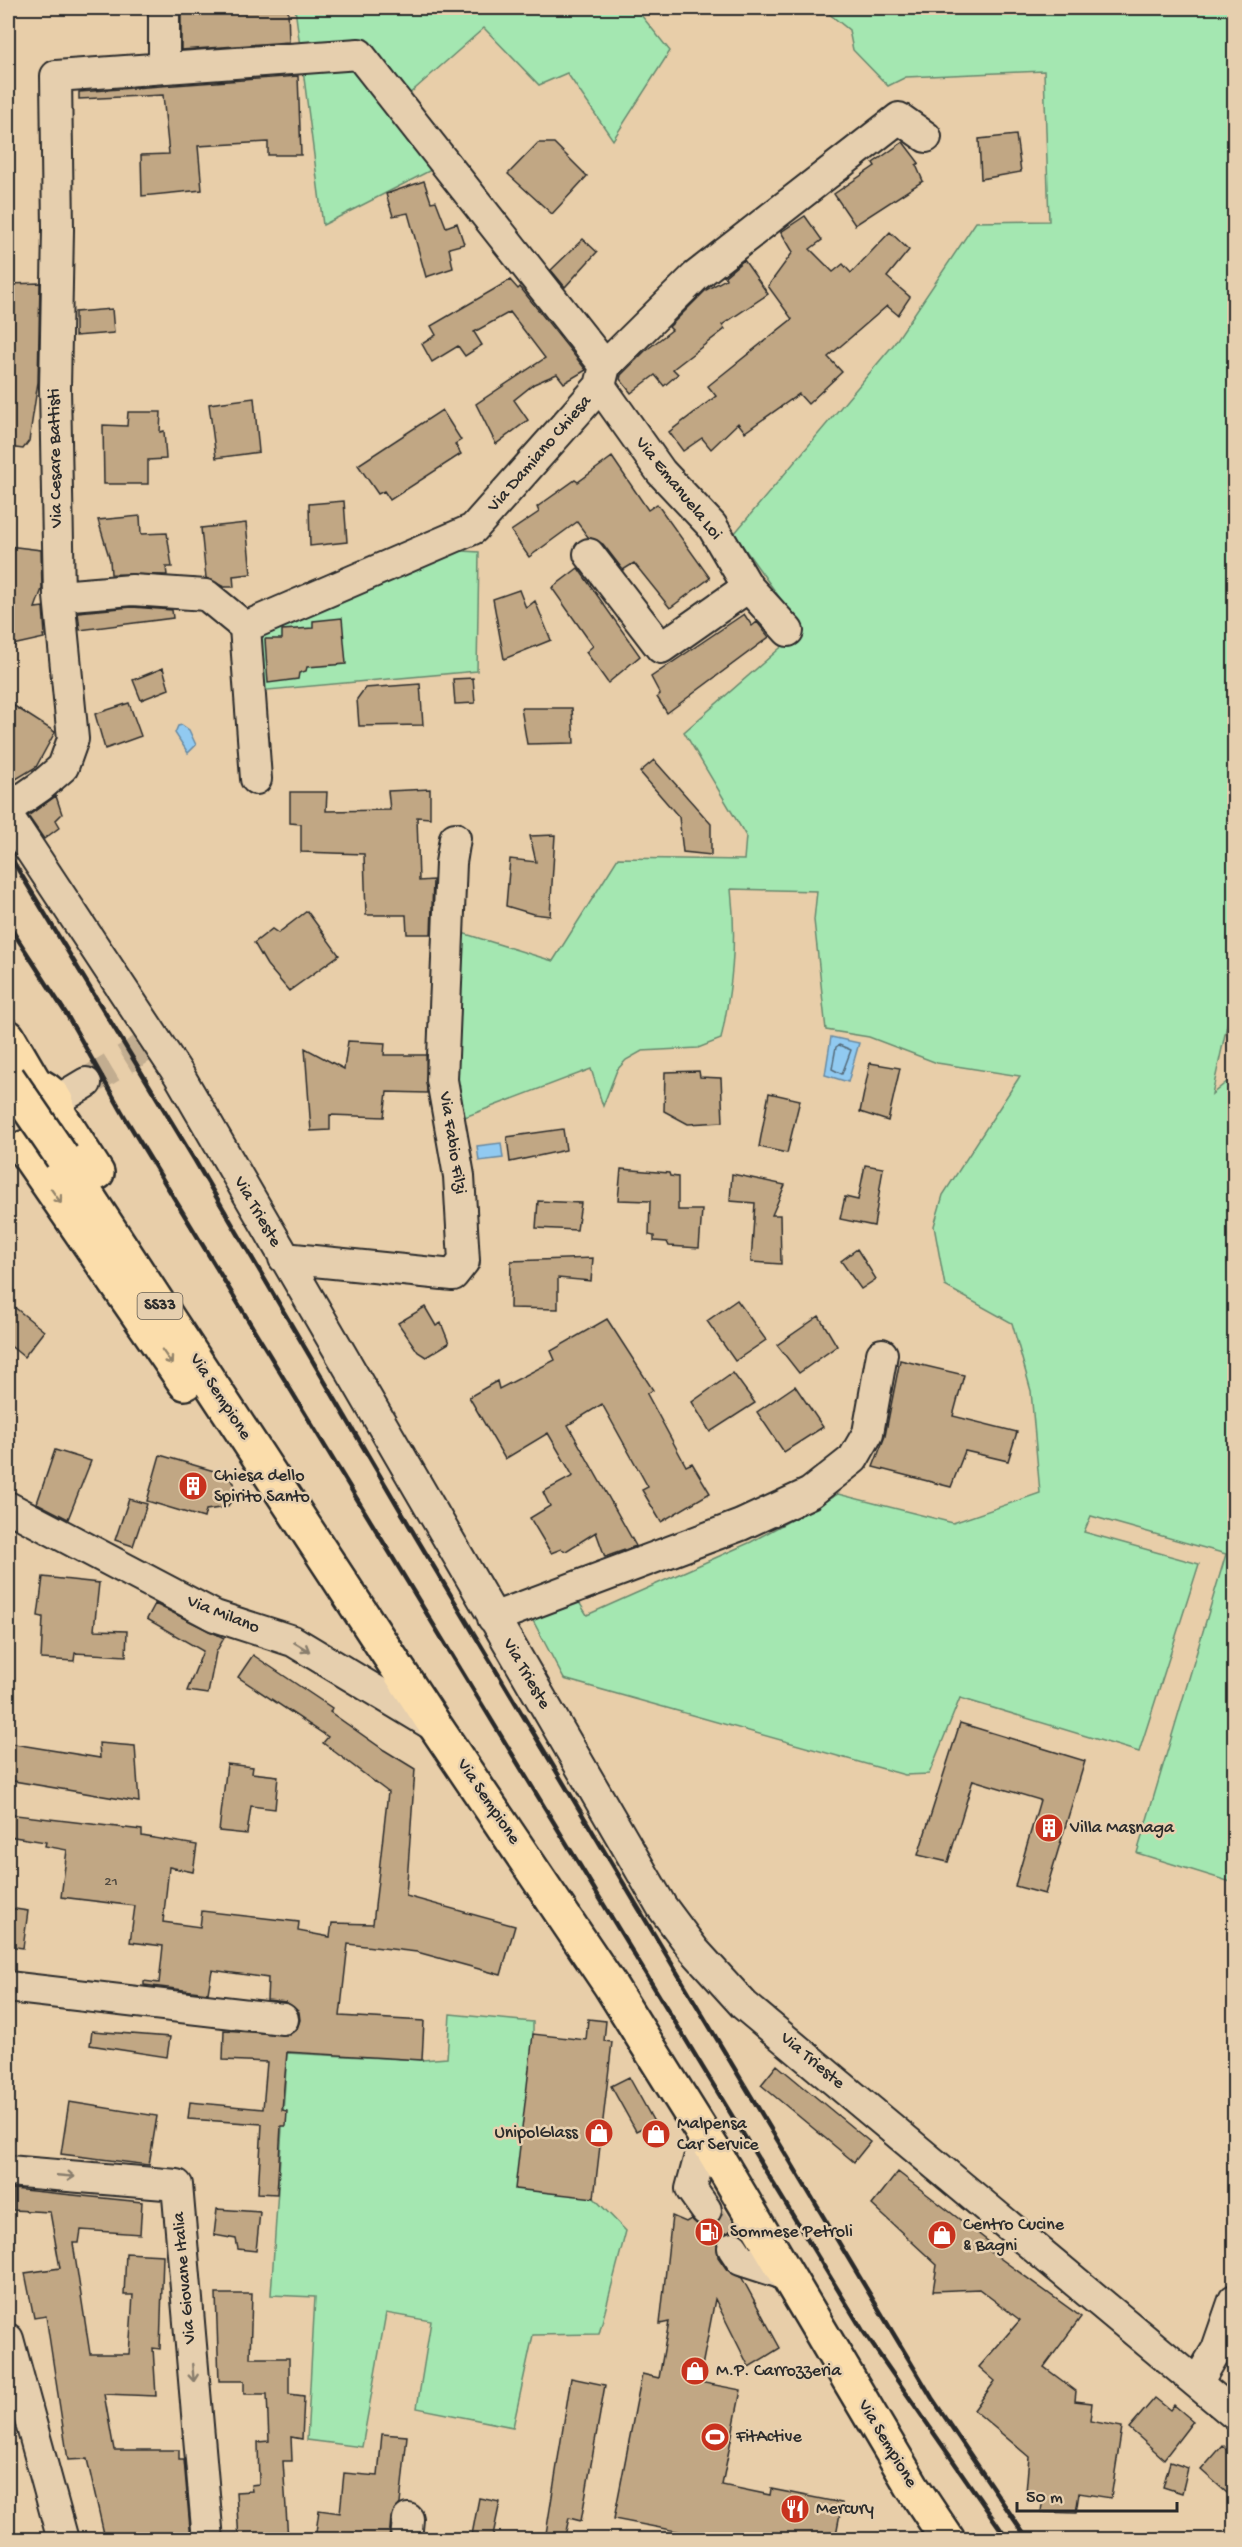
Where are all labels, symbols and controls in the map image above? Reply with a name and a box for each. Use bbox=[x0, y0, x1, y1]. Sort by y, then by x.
street label: Via Cesare Battisti bbox=[44, 388, 68, 529]
street label: Via Damiano Chiesa bbox=[483, 391, 597, 517]
street label: Via Emanuela Loi bbox=[629, 432, 726, 545]
street label: Via Fabio Filzi bbox=[433, 1089, 470, 1196]
street label: Via Trieste bbox=[228, 1172, 286, 1252]
one-way arrow bbox=[50, 1188, 62, 1204]
road number: SS33 bbox=[138, 1293, 182, 1319]
one-way arrow bbox=[161, 1348, 173, 1364]
street label: Via Sempione bbox=[184, 1349, 256, 1445]
place label: Chiesa dello Spirito Santo bbox=[214, 1466, 310, 1508]
building icon: Chiesa dello Spirito Santo bbox=[177, 1470, 209, 1502]
street label: Via Milano bbox=[183, 1591, 262, 1639]
street label: Via Trieste bbox=[497, 1634, 555, 1714]
one-way arrow bbox=[293, 1642, 310, 1654]
street label: Via Sempione bbox=[451, 1754, 525, 1849]
building icon: Villa Masnaga bbox=[1033, 1812, 1065, 1844]
place label: Villa Masnaga bbox=[1069, 1818, 1175, 1839]
house number: 21 bbox=[104, 1873, 118, 1891]
street label: Via Trieste bbox=[775, 2027, 849, 2095]
place label: Malpensa Car Service bbox=[677, 2114, 759, 2156]
shop icon: UnipolGlass bbox=[583, 2117, 615, 2149]
shop icon: Malpensa Car Service bbox=[640, 2118, 672, 2150]
place label: UnipolGlass bbox=[494, 2123, 579, 2144]
one-way arrow bbox=[55, 2171, 75, 2182]
street label: Via Giovane Italia bbox=[169, 2210, 201, 2346]
place label: Centro Cucine & Bagni bbox=[963, 2215, 1065, 2257]
fuel station icon: Sommese Petroli bbox=[693, 2216, 725, 2248]
shop icon: Centro Cucine & Bagni bbox=[926, 2219, 958, 2251]
place label: Sommese Petroli bbox=[730, 2222, 853, 2243]
shop icon: M.P. Carrozzeria bbox=[679, 2355, 711, 2387]
place label: M.P. Carrozzeria bbox=[716, 2361, 842, 2382]
one-way arrow bbox=[188, 2362, 199, 2382]
street label: Via Sempione bbox=[852, 2395, 922, 2492]
sports icon: FitActive bbox=[699, 2421, 731, 2453]
place label: FitActive bbox=[735, 2427, 802, 2448]
scale bar bbox=[1017, 2475, 1178, 2513]
text: 50 m bbox=[1026, 2488, 1063, 2509]
restaurant icon: Mercury bbox=[779, 2493, 811, 2525]
place label: Mercury bbox=[816, 2499, 874, 2520]

